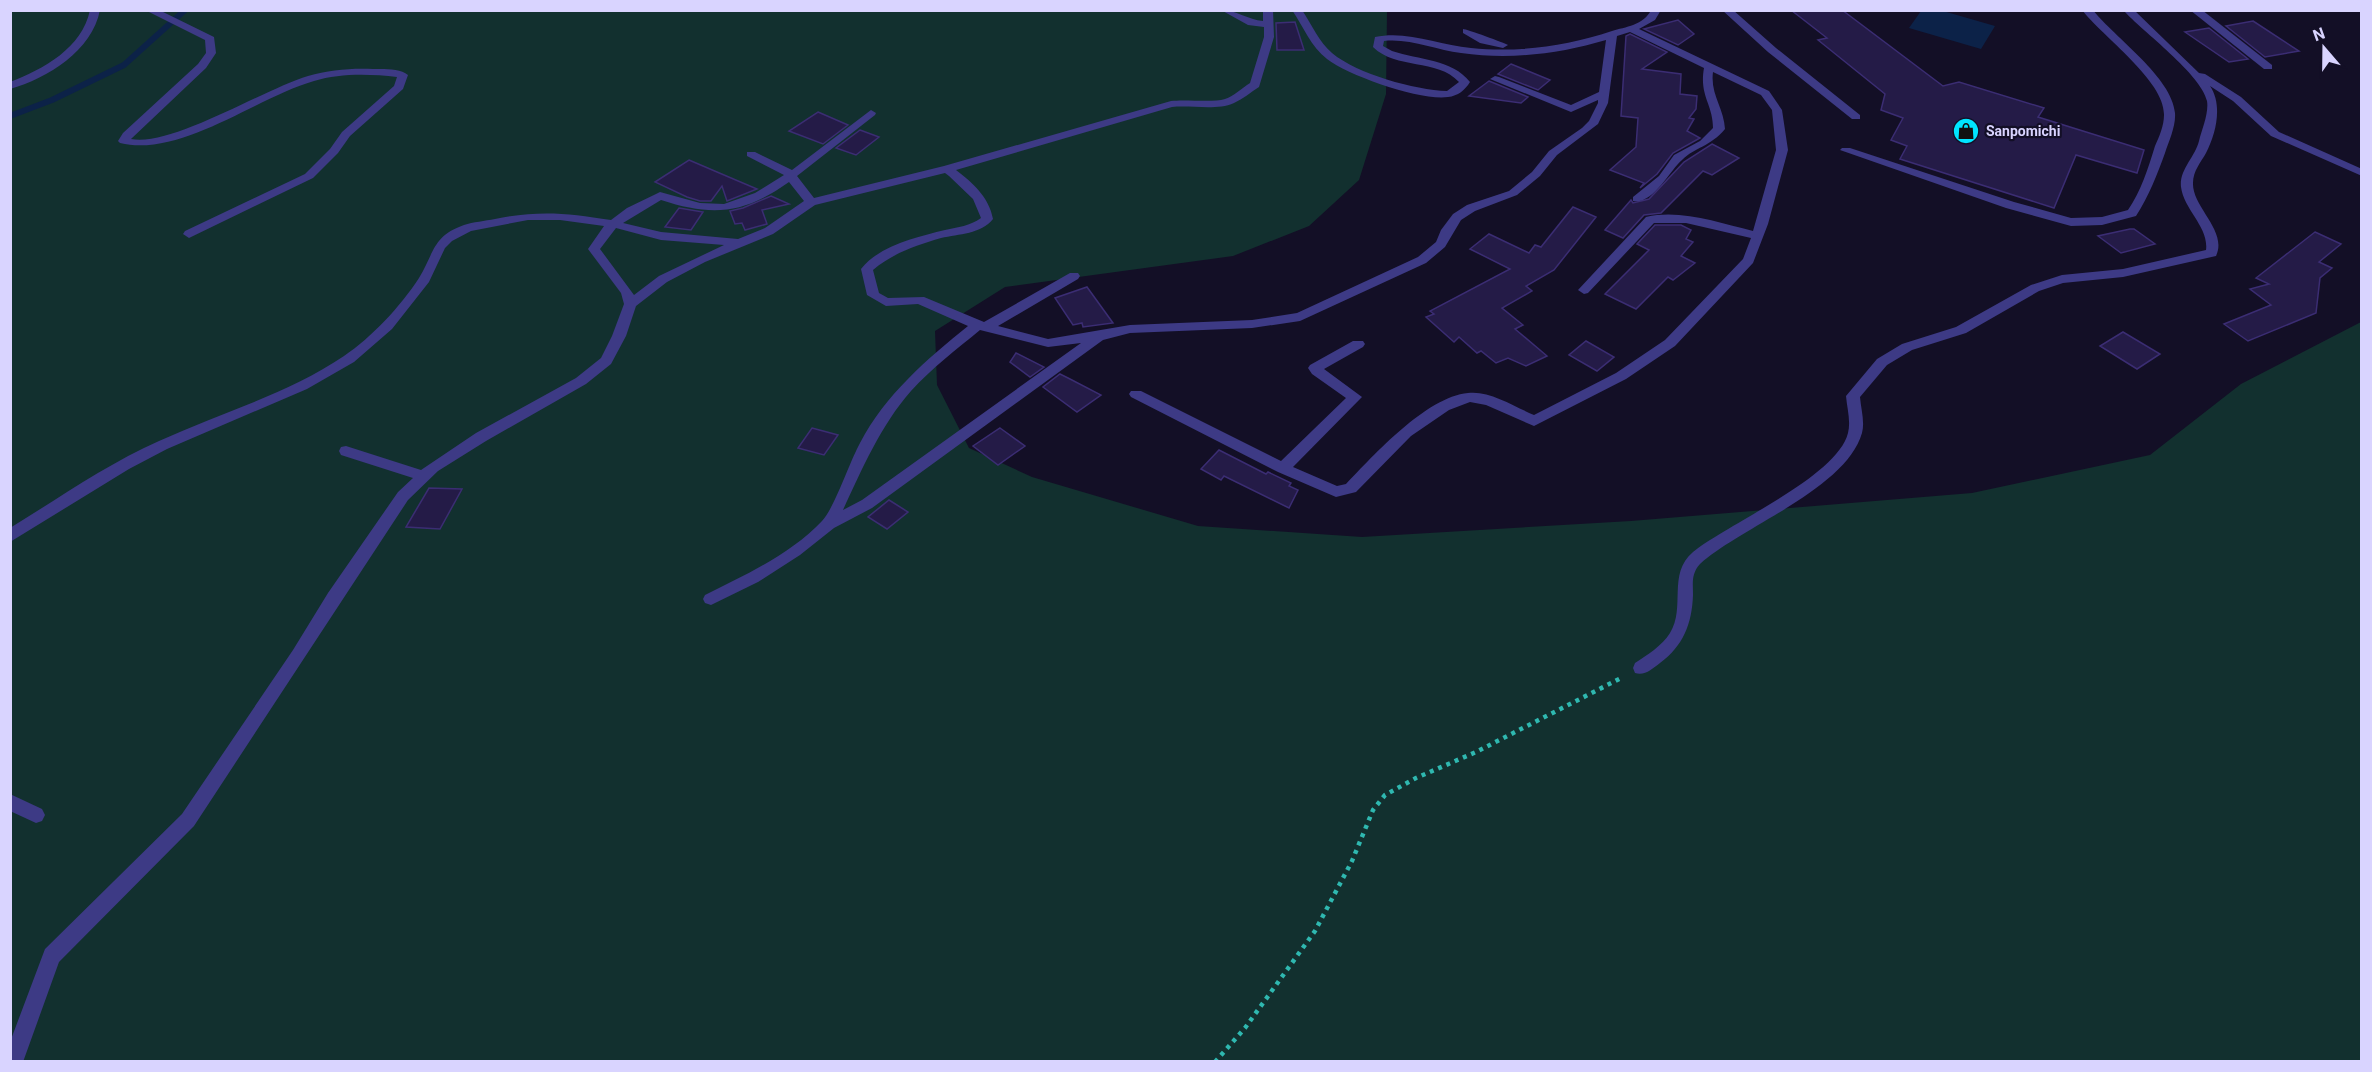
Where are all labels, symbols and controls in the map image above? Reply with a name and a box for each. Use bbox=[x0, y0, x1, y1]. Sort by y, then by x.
north arrow bbox=[2294, 18, 2354, 78]
text: N bbox=[2310, 24, 2328, 45]
shop icon: Sanpomichi bbox=[1951, 116, 1981, 146]
place label: Sanpomichi bbox=[1986, 123, 2060, 139]

